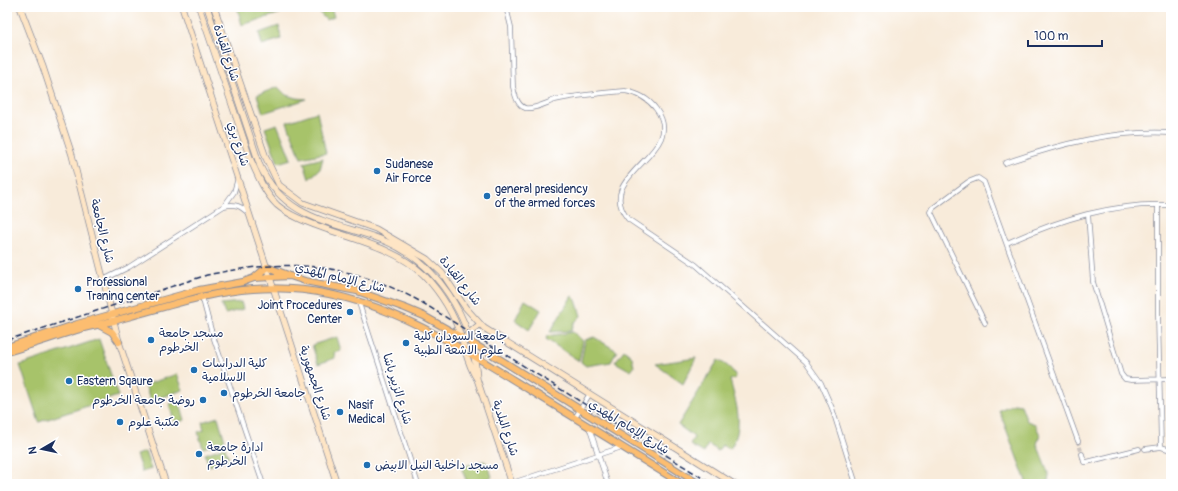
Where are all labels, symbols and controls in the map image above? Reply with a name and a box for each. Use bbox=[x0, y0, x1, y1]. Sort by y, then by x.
scale bar bbox=[1028, 22, 1102, 48]
street label: شارع القيادة bbox=[209, 23, 242, 84]
text: 100 m bbox=[1034, 29, 1069, 44]
street label: شارع بري bbox=[223, 120, 252, 169]
place label: Sudanese Air Force bbox=[385, 157, 433, 186]
marker: Sudanese Air Force bbox=[372, 166, 382, 176]
place label: general presidency of the armed forces bbox=[495, 182, 596, 211]
marker: general presidency of the armed forces bbox=[482, 191, 492, 201]
street label: شارع الجامعة bbox=[86, 197, 117, 265]
street label: شارع القيادة bbox=[435, 253, 484, 309]
street label: شارع الإمام المهدي bbox=[293, 260, 386, 297]
place label: Professional Traning center bbox=[86, 275, 160, 304]
marker: Professional Traning center bbox=[73, 284, 83, 294]
place label: Joint Procedures Center bbox=[258, 298, 343, 327]
marker: Joint Procedures Center bbox=[345, 307, 355, 317]
place label: مسجد جامعة الخرطوم bbox=[159, 326, 224, 356]
place label: جامعة السودان كلية علوم الاشعة الطبية bbox=[414, 329, 507, 359]
marker: مسجد جامعة الخرطوم bbox=[146, 335, 156, 345]
marker: جامعة السودان كلية علوم الاشعة الطبية bbox=[401, 338, 411, 348]
street label: شارع الجمهورية bbox=[295, 344, 334, 423]
street label: شارع الزبير باشا bbox=[378, 352, 415, 427]
place label: كلية الدراسات الاسلامية bbox=[202, 356, 267, 385]
marker: كلية الدراسات الاسلامية bbox=[189, 365, 199, 375]
place label: Eastern Sqaure bbox=[77, 374, 153, 389]
marker: Eastern Sqaure bbox=[64, 376, 74, 386]
place label: جامعة الخرطوم bbox=[232, 386, 306, 402]
marker: جامعة الخرطوم bbox=[219, 388, 229, 398]
place label: روضة جامعة الخرطوم bbox=[92, 393, 195, 409]
marker: روضة جامعة الخرطوم bbox=[198, 395, 208, 405]
street label: شارع الإمام المهدي bbox=[585, 396, 672, 459]
place label: Nasif Medical bbox=[348, 398, 385, 427]
street label: شارع البلدية bbox=[487, 398, 522, 458]
marker: Nasif Medical bbox=[335, 407, 345, 417]
place label: مكتبة علوم bbox=[128, 415, 179, 431]
marker: مكتبة علوم bbox=[115, 417, 125, 427]
north arrow bbox=[22, 429, 62, 469]
place label: ادارة جامعة الخرطوم bbox=[207, 440, 263, 470]
text: N bbox=[26, 445, 40, 455]
marker: ادارة جامعة الخرطوم bbox=[194, 449, 204, 459]
place label: مسجد داخلية النيل الابيض bbox=[375, 458, 499, 473]
marker: مسجد داخلية النيل الابيض bbox=[362, 460, 372, 470]

